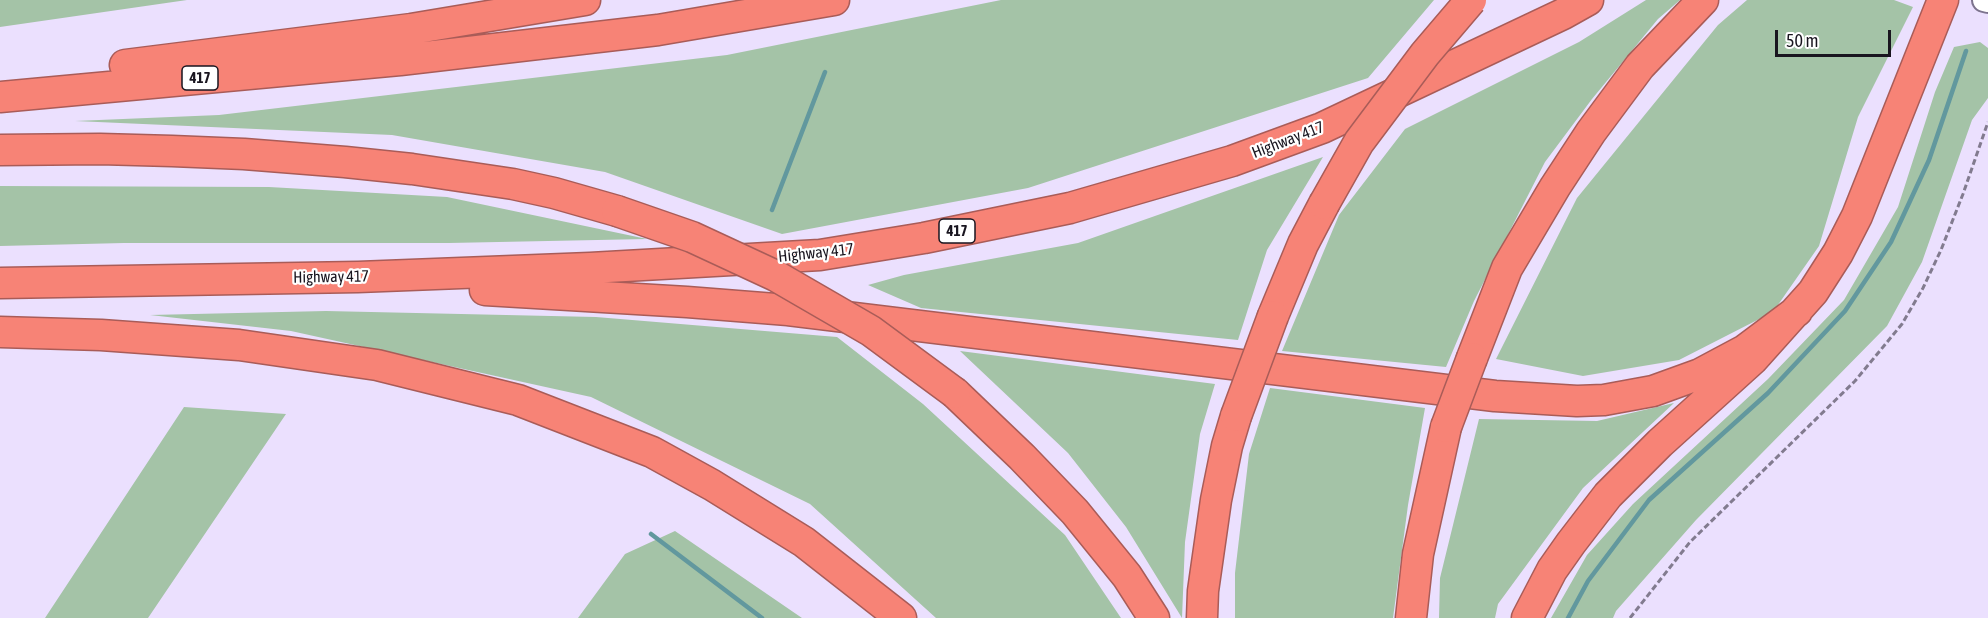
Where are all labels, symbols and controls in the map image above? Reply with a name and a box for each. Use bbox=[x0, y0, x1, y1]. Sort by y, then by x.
scale bar bbox=[1778, 18, 1894, 56]
text: 50 m bbox=[1786, 30, 1818, 51]
road number: 417 bbox=[182, 66, 218, 90]
street label: Highway 417 bbox=[1249, 117, 1327, 163]
road number: 417 bbox=[939, 219, 975, 243]
street label: Highway 417 bbox=[777, 239, 855, 267]
street label: Highway 417 bbox=[293, 267, 369, 287]

